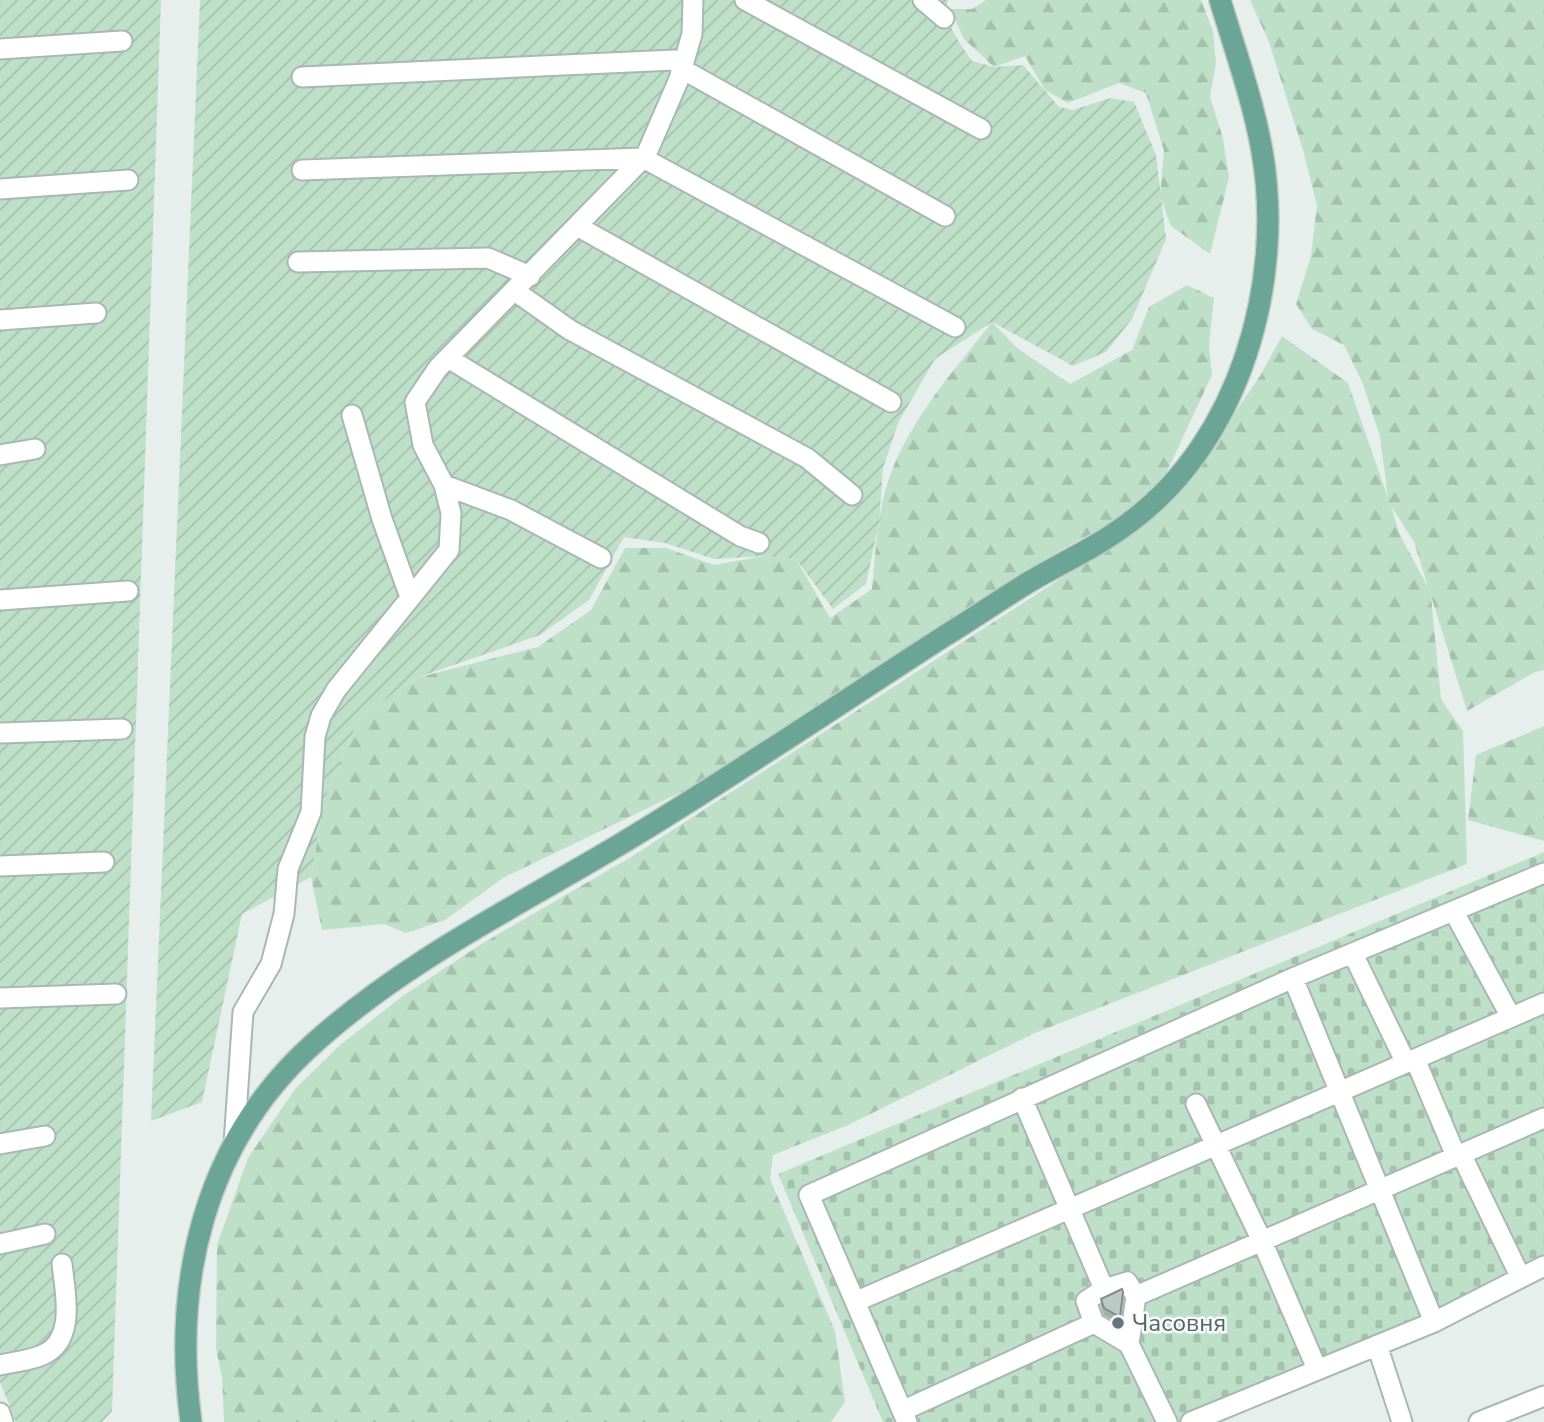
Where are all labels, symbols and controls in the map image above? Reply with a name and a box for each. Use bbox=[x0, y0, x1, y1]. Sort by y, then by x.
place label: Часовня bbox=[1132, 1307, 1226, 1339]
marker: Часовня bbox=[1110, 1315, 1126, 1331]

